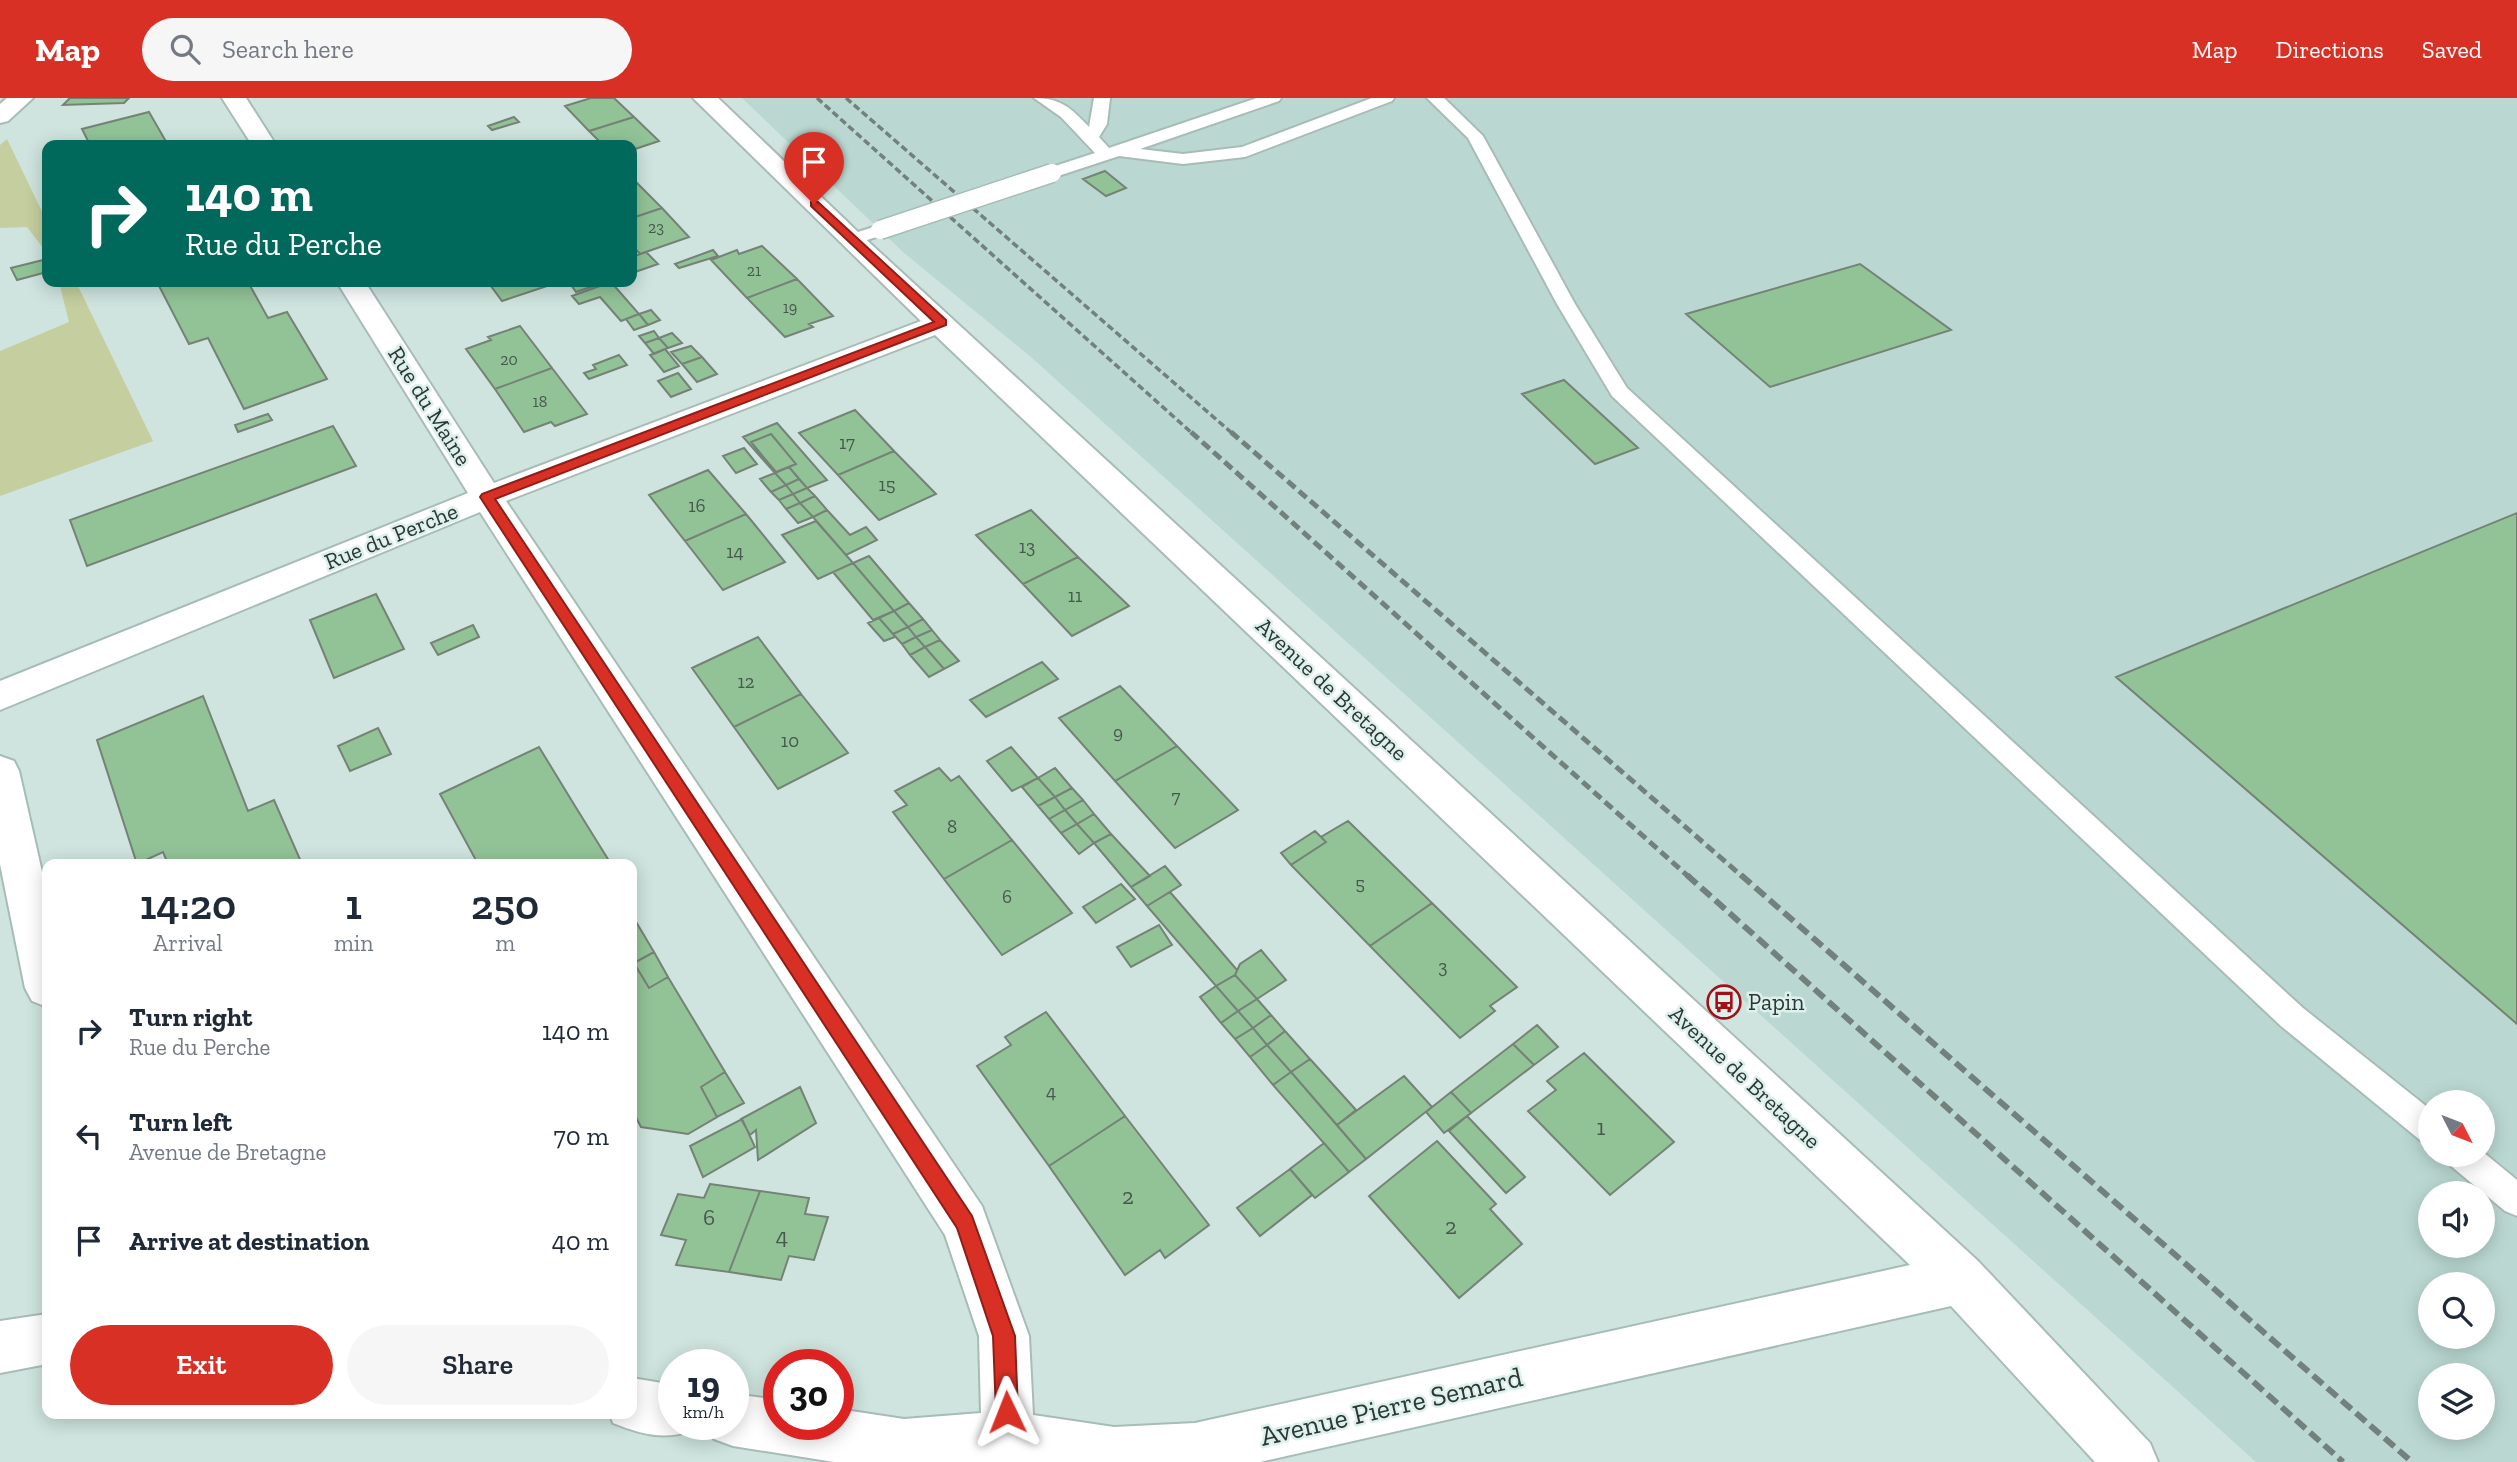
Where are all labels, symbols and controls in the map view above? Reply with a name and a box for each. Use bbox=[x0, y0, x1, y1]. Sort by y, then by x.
search box bbox=[142, 18, 632, 81]
text: Map bbox=[35, 30, 100, 69]
icon: search bbox=[166, 30, 204, 68]
text: Search here bbox=[222, 33, 354, 65]
text: Map bbox=[2192, 35, 2238, 64]
text: Directions bbox=[2276, 35, 2384, 64]
text: Saved bbox=[2422, 35, 2482, 64]
pin bbox=[784, 132, 844, 204]
icon: arrive bbox=[795, 143, 833, 181]
text: 140 m bbox=[185, 165, 313, 224]
icon: right bbox=[70, 168, 161, 259]
house number: 23 bbox=[648, 218, 664, 237]
text: Rue du Perche bbox=[185, 225, 382, 263]
house number: 21 bbox=[747, 261, 761, 280]
house number: 19 bbox=[783, 298, 797, 317]
street label: Rue du Maine bbox=[382, 341, 478, 471]
house number: 20 bbox=[500, 350, 518, 369]
house number: 18 bbox=[533, 392, 547, 411]
house number: 17 bbox=[839, 431, 855, 454]
house number: 15 bbox=[878, 473, 896, 496]
house number: 16 bbox=[688, 494, 706, 517]
street label: Rue du Perche bbox=[320, 497, 462, 575]
house number: 13 bbox=[1019, 535, 1035, 558]
house number: 14 bbox=[726, 540, 744, 563]
house number: 11 bbox=[1068, 584, 1082, 607]
street label: Avenue de Bretagne bbox=[1250, 611, 1414, 767]
house number: 12 bbox=[737, 670, 755, 693]
house number: 9 bbox=[1113, 721, 1123, 744]
house number: 10 bbox=[781, 729, 799, 752]
house number: 7 bbox=[1172, 785, 1181, 808]
house number: 8 bbox=[947, 815, 957, 838]
house number: 5 bbox=[1355, 872, 1365, 895]
text: 14:20 bbox=[140, 879, 236, 930]
text: 1 bbox=[345, 879, 362, 930]
text: 250 bbox=[471, 879, 539, 930]
house number: 6 bbox=[1002, 885, 1012, 908]
text: Arrival bbox=[153, 929, 223, 957]
text: min bbox=[334, 929, 373, 957]
text: m bbox=[495, 929, 515, 957]
house number: 3 bbox=[1438, 955, 1448, 978]
bus stop icon: Papin bbox=[1705, 983, 1743, 1021]
place label: Papin bbox=[1748, 988, 1804, 1016]
street label: Avenue de Bretagne bbox=[1663, 999, 1827, 1155]
text: Turn right bbox=[129, 1001, 252, 1033]
icon: right bbox=[70, 1012, 108, 1050]
text: 140 m bbox=[542, 1015, 609, 1047]
text: Rue du Perche bbox=[129, 1033, 270, 1061]
house number: 4 bbox=[1046, 1080, 1056, 1103]
north arrow bbox=[2418, 1090, 2496, 1167]
map controls bbox=[2418, 1090, 2495, 1440]
text: Turn left bbox=[129, 1106, 232, 1138]
house number: 1 bbox=[1597, 1113, 1606, 1141]
icon: left bbox=[70, 1117, 108, 1155]
text: 70 m bbox=[553, 1120, 609, 1152]
text: Avenue de Bretagne bbox=[129, 1138, 326, 1166]
button: sound bbox=[2418, 1181, 2495, 1258]
house number: 2 bbox=[1122, 1182, 1134, 1210]
house number: 6 bbox=[703, 1203, 715, 1231]
house number: 2 bbox=[1445, 1212, 1457, 1240]
icon: arrive bbox=[70, 1222, 108, 1260]
house number: 4 bbox=[776, 1222, 788, 1250]
text: Arrive at destination bbox=[129, 1225, 369, 1257]
text: 40 m bbox=[552, 1225, 609, 1257]
button: search bbox=[2418, 1272, 2495, 1349]
button: Exit bbox=[70, 1325, 333, 1405]
button: Share bbox=[347, 1325, 609, 1405]
speed limit sign: 30 bbox=[763, 1349, 854, 1440]
street label: Avenue Pierre Semard bbox=[1257, 1360, 1525, 1453]
button: layers bbox=[2418, 1363, 2495, 1440]
text: 19 bbox=[687, 1364, 720, 1406]
position arrow bbox=[970, 1375, 1044, 1449]
text: km/h bbox=[683, 1401, 724, 1423]

